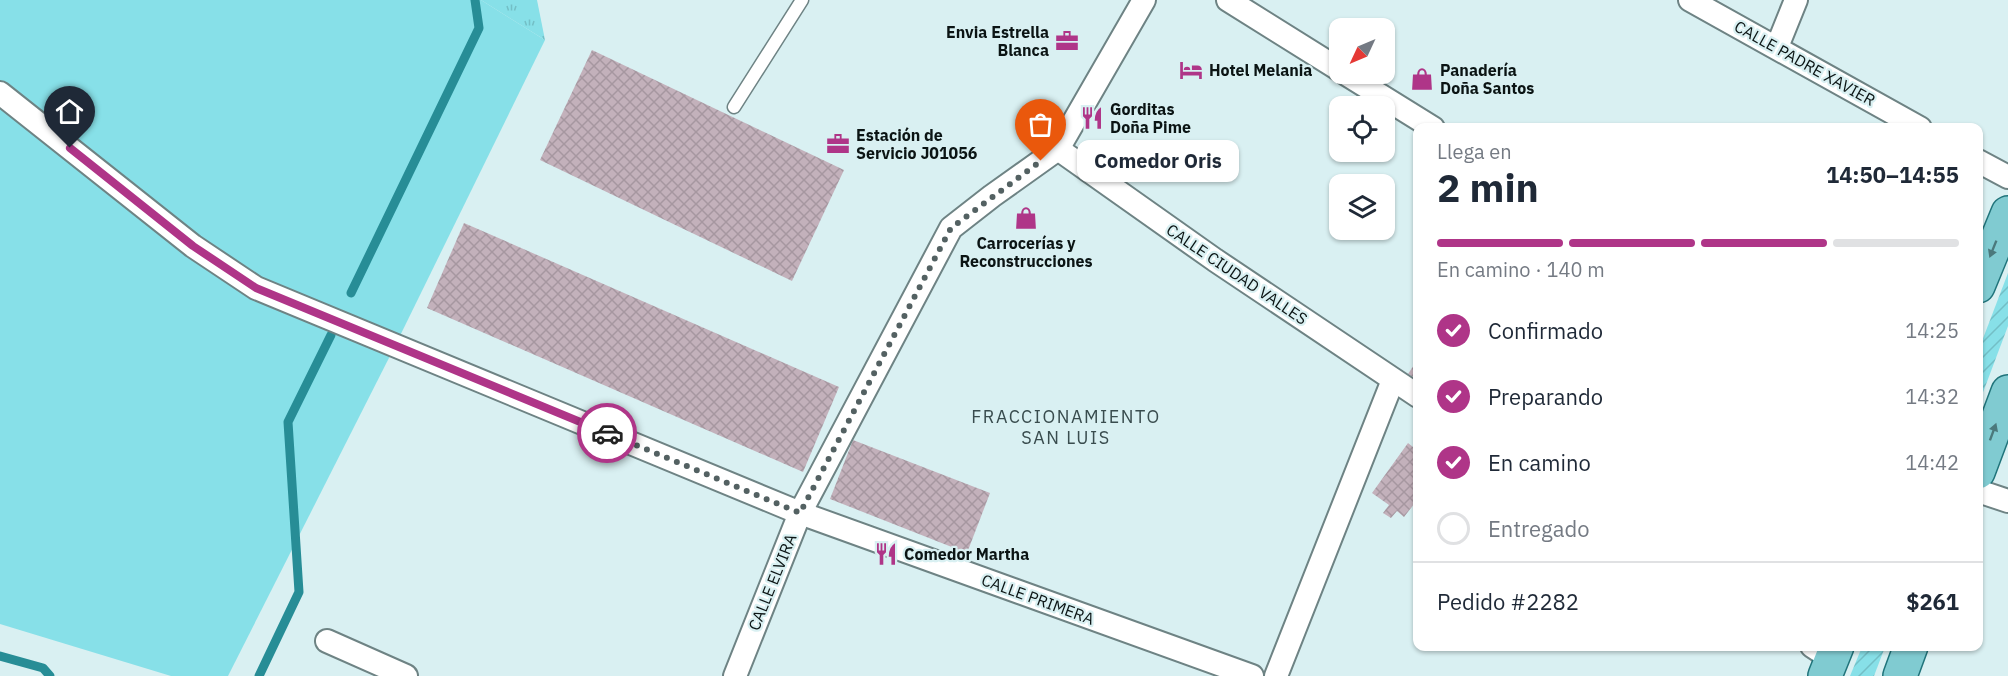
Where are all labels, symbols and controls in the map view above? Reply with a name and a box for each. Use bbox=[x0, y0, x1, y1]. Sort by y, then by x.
street label: CALLE PADRE XAVIER bbox=[1731, 16, 1879, 110]
north arrow bbox=[1329, 18, 1395, 84]
map controls bbox=[1329, 18, 1395, 240]
place label: Envia Estrella Blanca bbox=[946, 22, 1049, 60]
office icon: Envia Estrella Blanca bbox=[1054, 28, 1080, 54]
hotel icon: Hotel Melania bbox=[1178, 57, 1204, 83]
place label: Hotel Melania bbox=[1209, 60, 1312, 80]
place label: Panadería Doña Santos bbox=[1440, 60, 1534, 98]
shop icon: Panadería Doña Santos bbox=[1409, 66, 1435, 92]
pin bbox=[44, 86, 95, 148]
icon: home bbox=[53, 95, 86, 128]
button: locate bbox=[1329, 96, 1395, 162]
pin bbox=[1015, 99, 1066, 161]
place label: Gorditas Doña Pime bbox=[1110, 99, 1191, 137]
restaurant icon: Gorditas Doña Pime bbox=[1079, 105, 1105, 131]
icon: bag bbox=[1024, 108, 1057, 141]
place label: Estación de Servicio J01056 bbox=[856, 125, 978, 163]
office icon: Estación de Servicio J01056 bbox=[825, 131, 851, 157]
text: Llega en bbox=[1437, 138, 1512, 165]
callout: Comedor Oris bbox=[1077, 140, 1239, 182]
text: Comedor Oris bbox=[1094, 147, 1222, 174]
text: 14:50–14:55 bbox=[1826, 160, 1959, 189]
text: 2 min bbox=[1437, 162, 1539, 213]
button: layers bbox=[1329, 174, 1395, 240]
shop icon: Carrocerías y Reconstrucciones bbox=[1013, 205, 1039, 231]
street label: CALLE CIUDAD VALLES bbox=[1163, 219, 1311, 329]
place label: Carrocerías y Reconstrucciones bbox=[959, 233, 1093, 271]
one-way arrow bbox=[1988, 241, 1998, 259]
text: En camino · 140 m bbox=[1437, 256, 1605, 283]
icon: check bbox=[1437, 314, 1470, 347]
text: Confirmado bbox=[1488, 316, 1603, 345]
text: 14:25 bbox=[1905, 317, 1959, 344]
icon: check bbox=[1437, 380, 1470, 413]
text: Preparando bbox=[1488, 382, 1603, 411]
text: 14:32 bbox=[1905, 383, 1959, 410]
courier bbox=[577, 403, 637, 463]
district label: FRACCIONAMIENTO SAN LUIS bbox=[971, 405, 1161, 449]
icon: car bbox=[591, 417, 624, 450]
one-way arrow bbox=[1989, 423, 1999, 441]
icon: check bbox=[1437, 446, 1470, 479]
text: En camino bbox=[1488, 448, 1591, 477]
text: 14:42 bbox=[1905, 449, 1959, 476]
text: Entregado bbox=[1488, 514, 1589, 543]
street label: CALLE ELVIRA bbox=[744, 531, 800, 633]
restaurant icon: Comedor Martha bbox=[873, 541, 899, 567]
place label: Comedor Martha bbox=[904, 544, 1029, 564]
street label: CALLE PRIMERA bbox=[979, 569, 1097, 629]
text: Pedido #2282 bbox=[1437, 587, 1579, 616]
text: $261 bbox=[1906, 587, 1959, 616]

